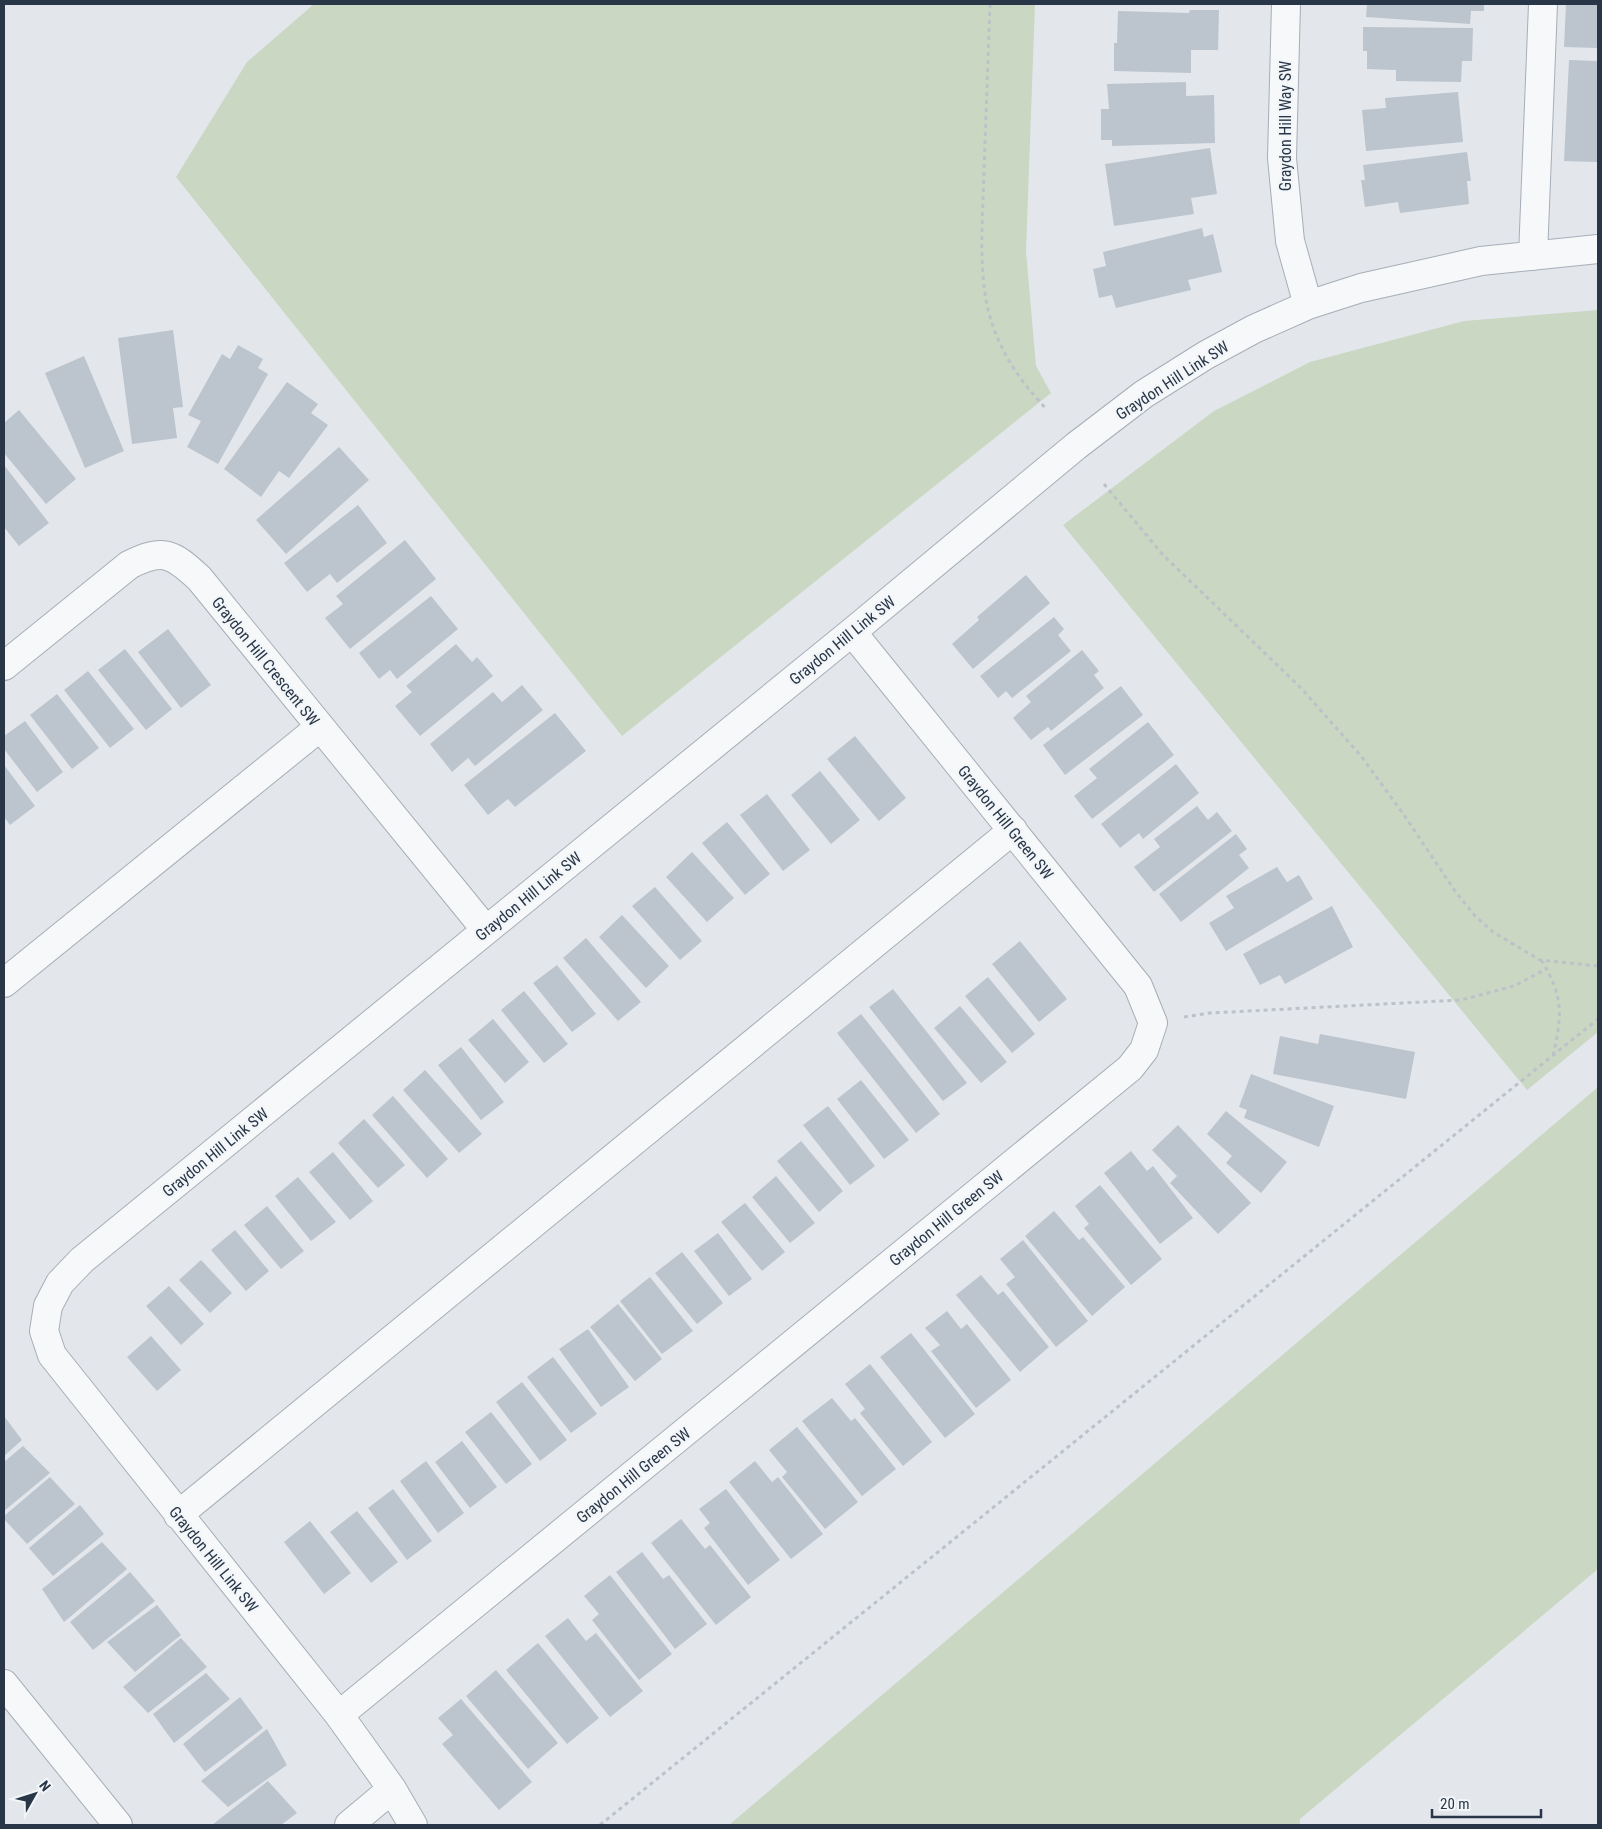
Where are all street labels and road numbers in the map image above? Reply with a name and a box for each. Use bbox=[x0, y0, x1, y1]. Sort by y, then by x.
street label: Graydon Hill Way SW bbox=[1276, 61, 1295, 191]
street label: Graydon Hill Link SW bbox=[1112, 337, 1232, 424]
street label: Graydon Hill Link SW bbox=[786, 592, 899, 689]
street label: Graydon Hill Crescent SW bbox=[208, 593, 323, 730]
street label: Graydon Hill Green SW bbox=[954, 761, 1057, 883]
street label: Graydon Hill Link SW bbox=[472, 848, 585, 945]
street label: Graydon Hill Link SW bbox=[159, 1104, 272, 1201]
street label: Graydon Hill Green SW bbox=[885, 1167, 1007, 1270]
street label: Graydon Hill Green SW bbox=[572, 1424, 694, 1527]
street label: Graydon Hill Link SW bbox=[165, 1503, 262, 1616]

